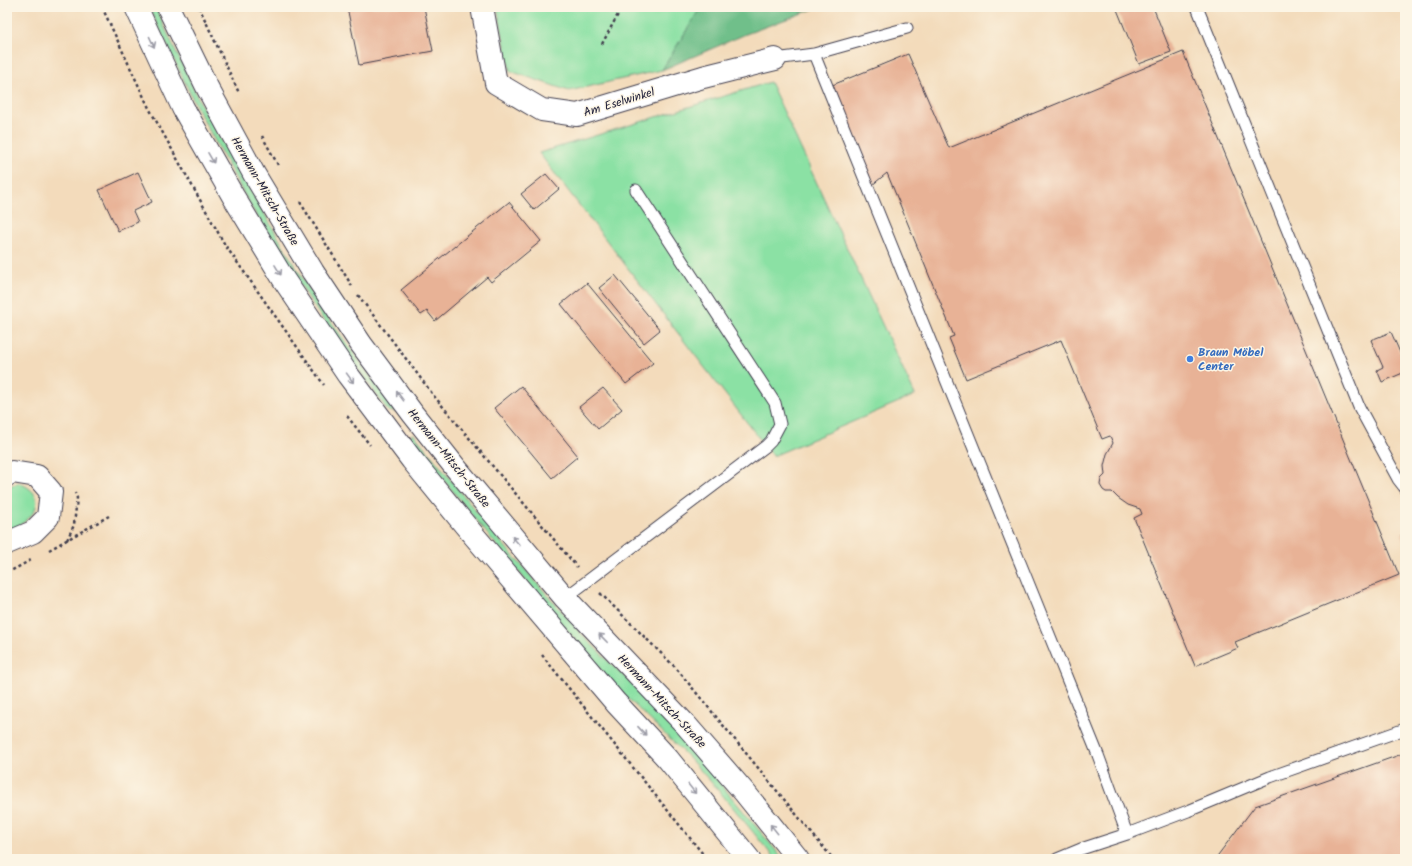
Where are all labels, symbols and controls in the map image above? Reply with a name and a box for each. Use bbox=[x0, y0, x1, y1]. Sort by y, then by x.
one-way arrow bbox=[149, 36, 156, 48]
street label: Am Eselwinkel bbox=[581, 83, 657, 122]
street label: Hermann-Mitsch-Straße bbox=[226, 133, 304, 250]
one-way arrow bbox=[208, 152, 216, 164]
one-way arrow bbox=[274, 264, 282, 276]
place label: Braun Möbel Center bbox=[1198, 343, 1264, 376]
marker: Braun Möbel Center bbox=[1185, 354, 1195, 364]
one-way arrow bbox=[346, 372, 354, 383]
one-way arrow bbox=[396, 391, 404, 402]
street label: Hermann-Mitsch-Straße bbox=[402, 404, 495, 513]
one-way arrow bbox=[512, 536, 521, 547]
one-way arrow bbox=[599, 633, 608, 643]
street label: Hermann-Mitsch-Straße bbox=[613, 650, 711, 753]
one-way arrow bbox=[637, 726, 647, 736]
one-way arrow bbox=[688, 783, 697, 794]
one-way arrow bbox=[769, 823, 778, 834]

